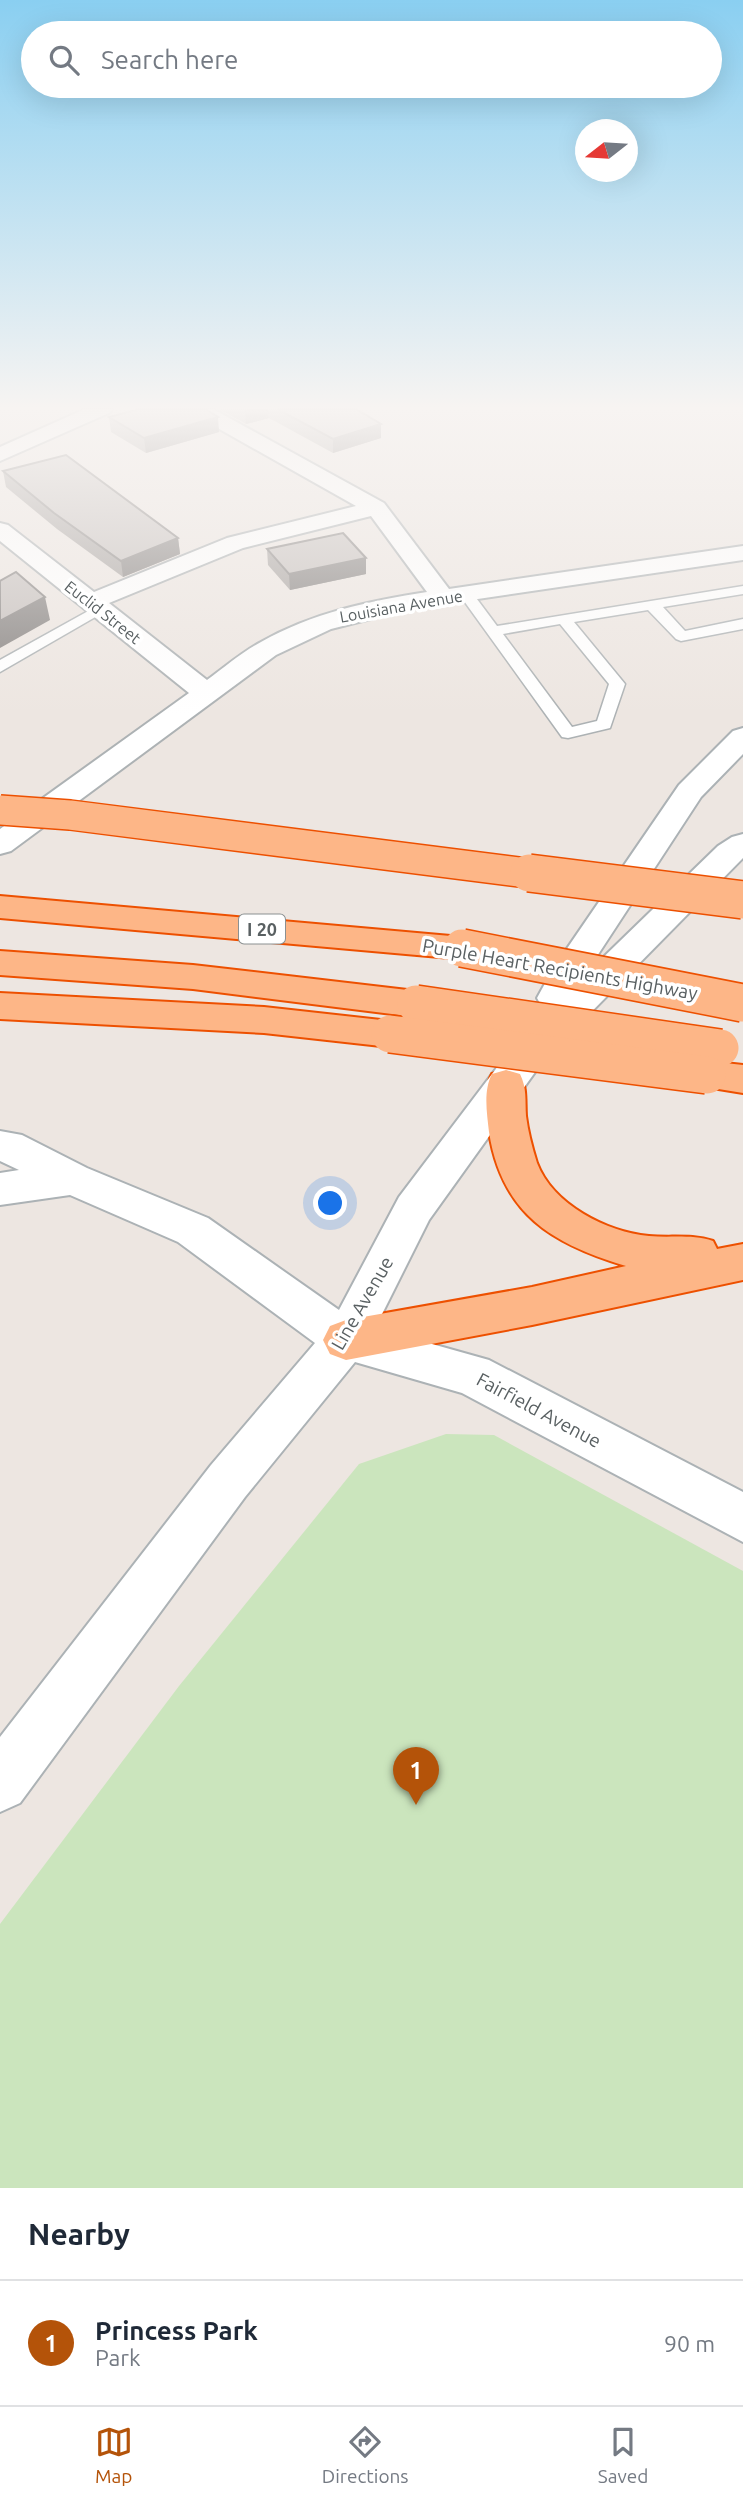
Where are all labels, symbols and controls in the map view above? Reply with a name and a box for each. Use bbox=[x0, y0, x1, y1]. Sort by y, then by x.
search box bbox=[21, 21, 722, 98]
icon: search bbox=[45, 41, 83, 79]
text: Search here bbox=[101, 45, 238, 74]
north arrow bbox=[575, 119, 638, 182]
street label: Euclid Street bbox=[62, 577, 145, 648]
street label: Louisiana Avenue bbox=[338, 586, 464, 626]
road number: I 20 bbox=[239, 914, 285, 944]
street label: Purple Heart Recipients Highway bbox=[421, 934, 699, 1004]
your location bbox=[313, 1186, 347, 1220]
street label: Line Avenue bbox=[326, 1252, 398, 1354]
street label: Fairfield Avenue bbox=[473, 1368, 605, 1452]
pin: 1 bbox=[393, 1747, 439, 1805]
text: Nearby bbox=[28, 2217, 130, 2251]
text: Princess Park bbox=[95, 2316, 258, 2345]
text: 1 bbox=[45, 2331, 57, 2356]
text: 90 m bbox=[664, 2331, 715, 2356]
text: Park bbox=[95, 2345, 141, 2370]
tab: Map bbox=[95, 2423, 133, 2487]
tab: Directions bbox=[322, 2423, 409, 2487]
tab: Saved bbox=[598, 2423, 648, 2487]

